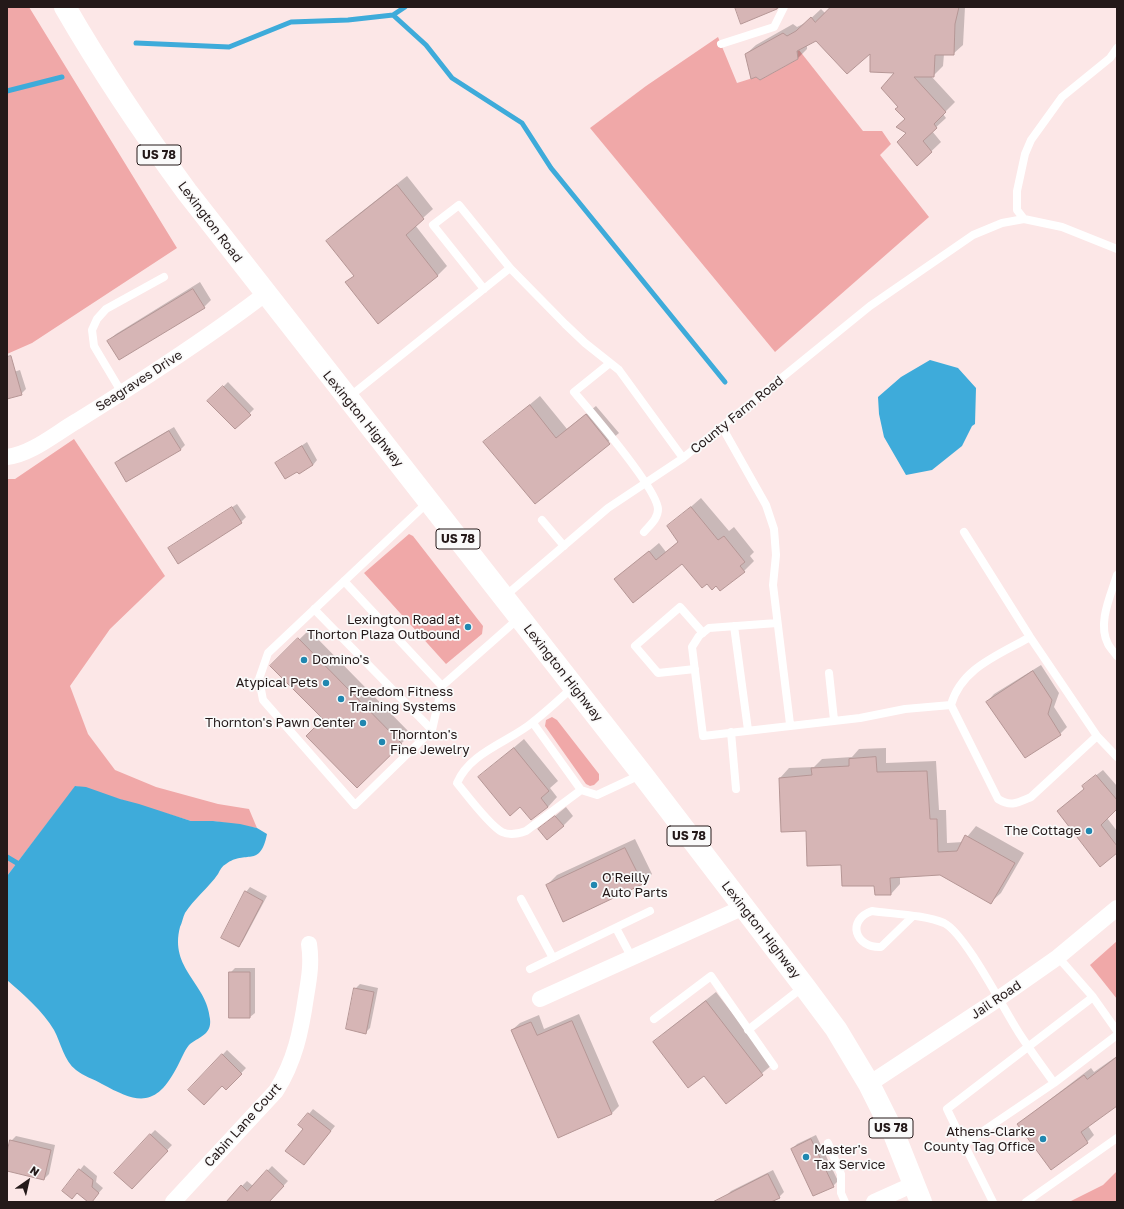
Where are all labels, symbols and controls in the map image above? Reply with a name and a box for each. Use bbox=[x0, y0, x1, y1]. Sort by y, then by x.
road number: US 78 bbox=[137, 145, 181, 165]
street label: Lexington Road bbox=[174, 178, 246, 266]
street label: Seagraves Drive bbox=[93, 347, 185, 415]
street label: Lexington Highway bbox=[319, 368, 407, 470]
street label: County Farm Road bbox=[687, 373, 787, 457]
road number: US 78 bbox=[436, 529, 480, 549]
place label: Lexington Road at Thorton Plaza Outbound bbox=[307, 612, 460, 643]
street label: Lexington Highway bbox=[520, 621, 606, 725]
marker: Lexington Road at Thorton Plaza Outbound bbox=[463, 622, 473, 632]
place label: Domino's bbox=[312, 652, 369, 668]
marker: Domino's bbox=[299, 655, 309, 665]
place label: Atypical Pets bbox=[236, 675, 318, 691]
marker: Atypical Pets bbox=[321, 678, 331, 688]
place label: Freedom Fitness Training Systems bbox=[349, 684, 456, 715]
marker: Freedom Fitness Training Systems bbox=[336, 694, 346, 704]
place label: Thornton's Pawn Center bbox=[205, 715, 355, 731]
marker: Thornton's Pawn Center bbox=[358, 718, 368, 728]
place label: Thornton's Fine Jewelry bbox=[390, 727, 469, 758]
marker: Thornton's Fine Jewelry bbox=[377, 737, 387, 747]
place label: The Cottage bbox=[1004, 823, 1081, 839]
road number: US 78 bbox=[667, 826, 711, 846]
marker: The Cottage bbox=[1084, 826, 1094, 836]
place label: O'Reilly Auto Parts bbox=[602, 870, 668, 901]
street label: Lexington Highway bbox=[718, 878, 804, 982]
marker: O'Reilly Auto Parts bbox=[589, 880, 599, 890]
street label: Jail Road bbox=[968, 978, 1024, 1022]
street label: Cabin Lane Court bbox=[201, 1080, 285, 1170]
road number: US 78 bbox=[869, 1118, 913, 1138]
place label: Athens-Clarke County Tag Office bbox=[924, 1124, 1035, 1155]
marker: Athens-Clarke County Tag Office bbox=[1038, 1134, 1048, 1144]
place label: Master's Tax Service bbox=[814, 1142, 885, 1173]
marker: Master's Tax Service bbox=[801, 1152, 811, 1162]
north arrow bbox=[8, 1161, 48, 1201]
text: N bbox=[28, 1163, 42, 1178]

